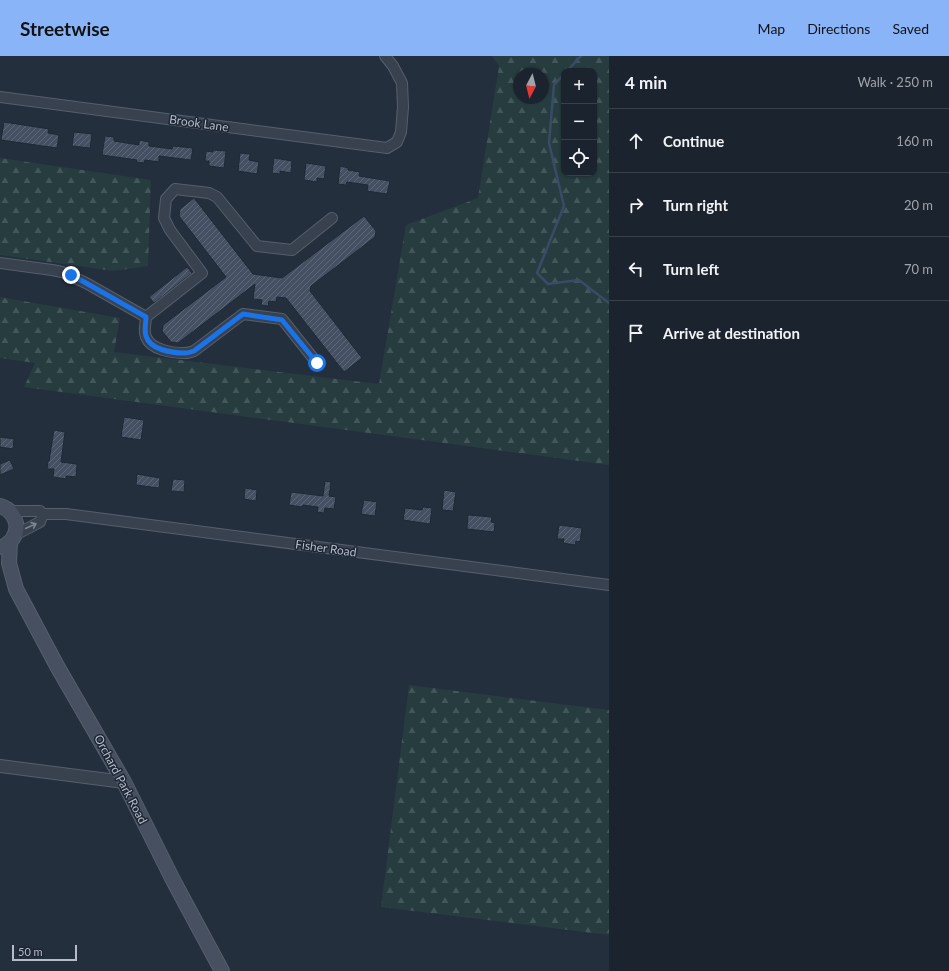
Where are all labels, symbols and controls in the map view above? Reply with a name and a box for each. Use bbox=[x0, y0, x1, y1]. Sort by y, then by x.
text: Streetwise bbox=[20, 17, 110, 40]
text: Map bbox=[758, 20, 785, 37]
text: Directions bbox=[807, 20, 870, 37]
text: Saved bbox=[892, 20, 929, 37]
north arrow bbox=[513, 68, 549, 104]
map controls bbox=[561, 68, 597, 176]
button: + bbox=[561, 68, 597, 104]
text: 4 min bbox=[625, 72, 667, 93]
text: Walk · 250 m bbox=[857, 74, 933, 90]
button: − bbox=[561, 104, 597, 140]
street label: Brook Lane bbox=[168, 111, 230, 135]
icon: ahead bbox=[625, 130, 647, 152]
text: Continue bbox=[663, 132, 724, 150]
text: 160 m bbox=[896, 133, 933, 149]
button: locate bbox=[561, 140, 597, 176]
icon: right bbox=[625, 194, 647, 216]
text: Turn right bbox=[663, 196, 728, 214]
text: 20 m bbox=[904, 197, 933, 213]
icon: left bbox=[625, 258, 647, 280]
text: Turn left bbox=[663, 260, 719, 278]
text: 70 m bbox=[904, 261, 933, 277]
route end bbox=[62, 266, 80, 284]
icon: arrive bbox=[625, 322, 647, 344]
text: Arrive at destination bbox=[663, 324, 800, 342]
route start bbox=[308, 354, 326, 372]
one-way arrow bbox=[25, 522, 37, 529]
street label: Fisher Road bbox=[294, 536, 358, 560]
street label: Orchard Park Road bbox=[91, 732, 151, 826]
scale bar bbox=[12, 943, 77, 962]
text: 50 m bbox=[18, 945, 43, 958]

